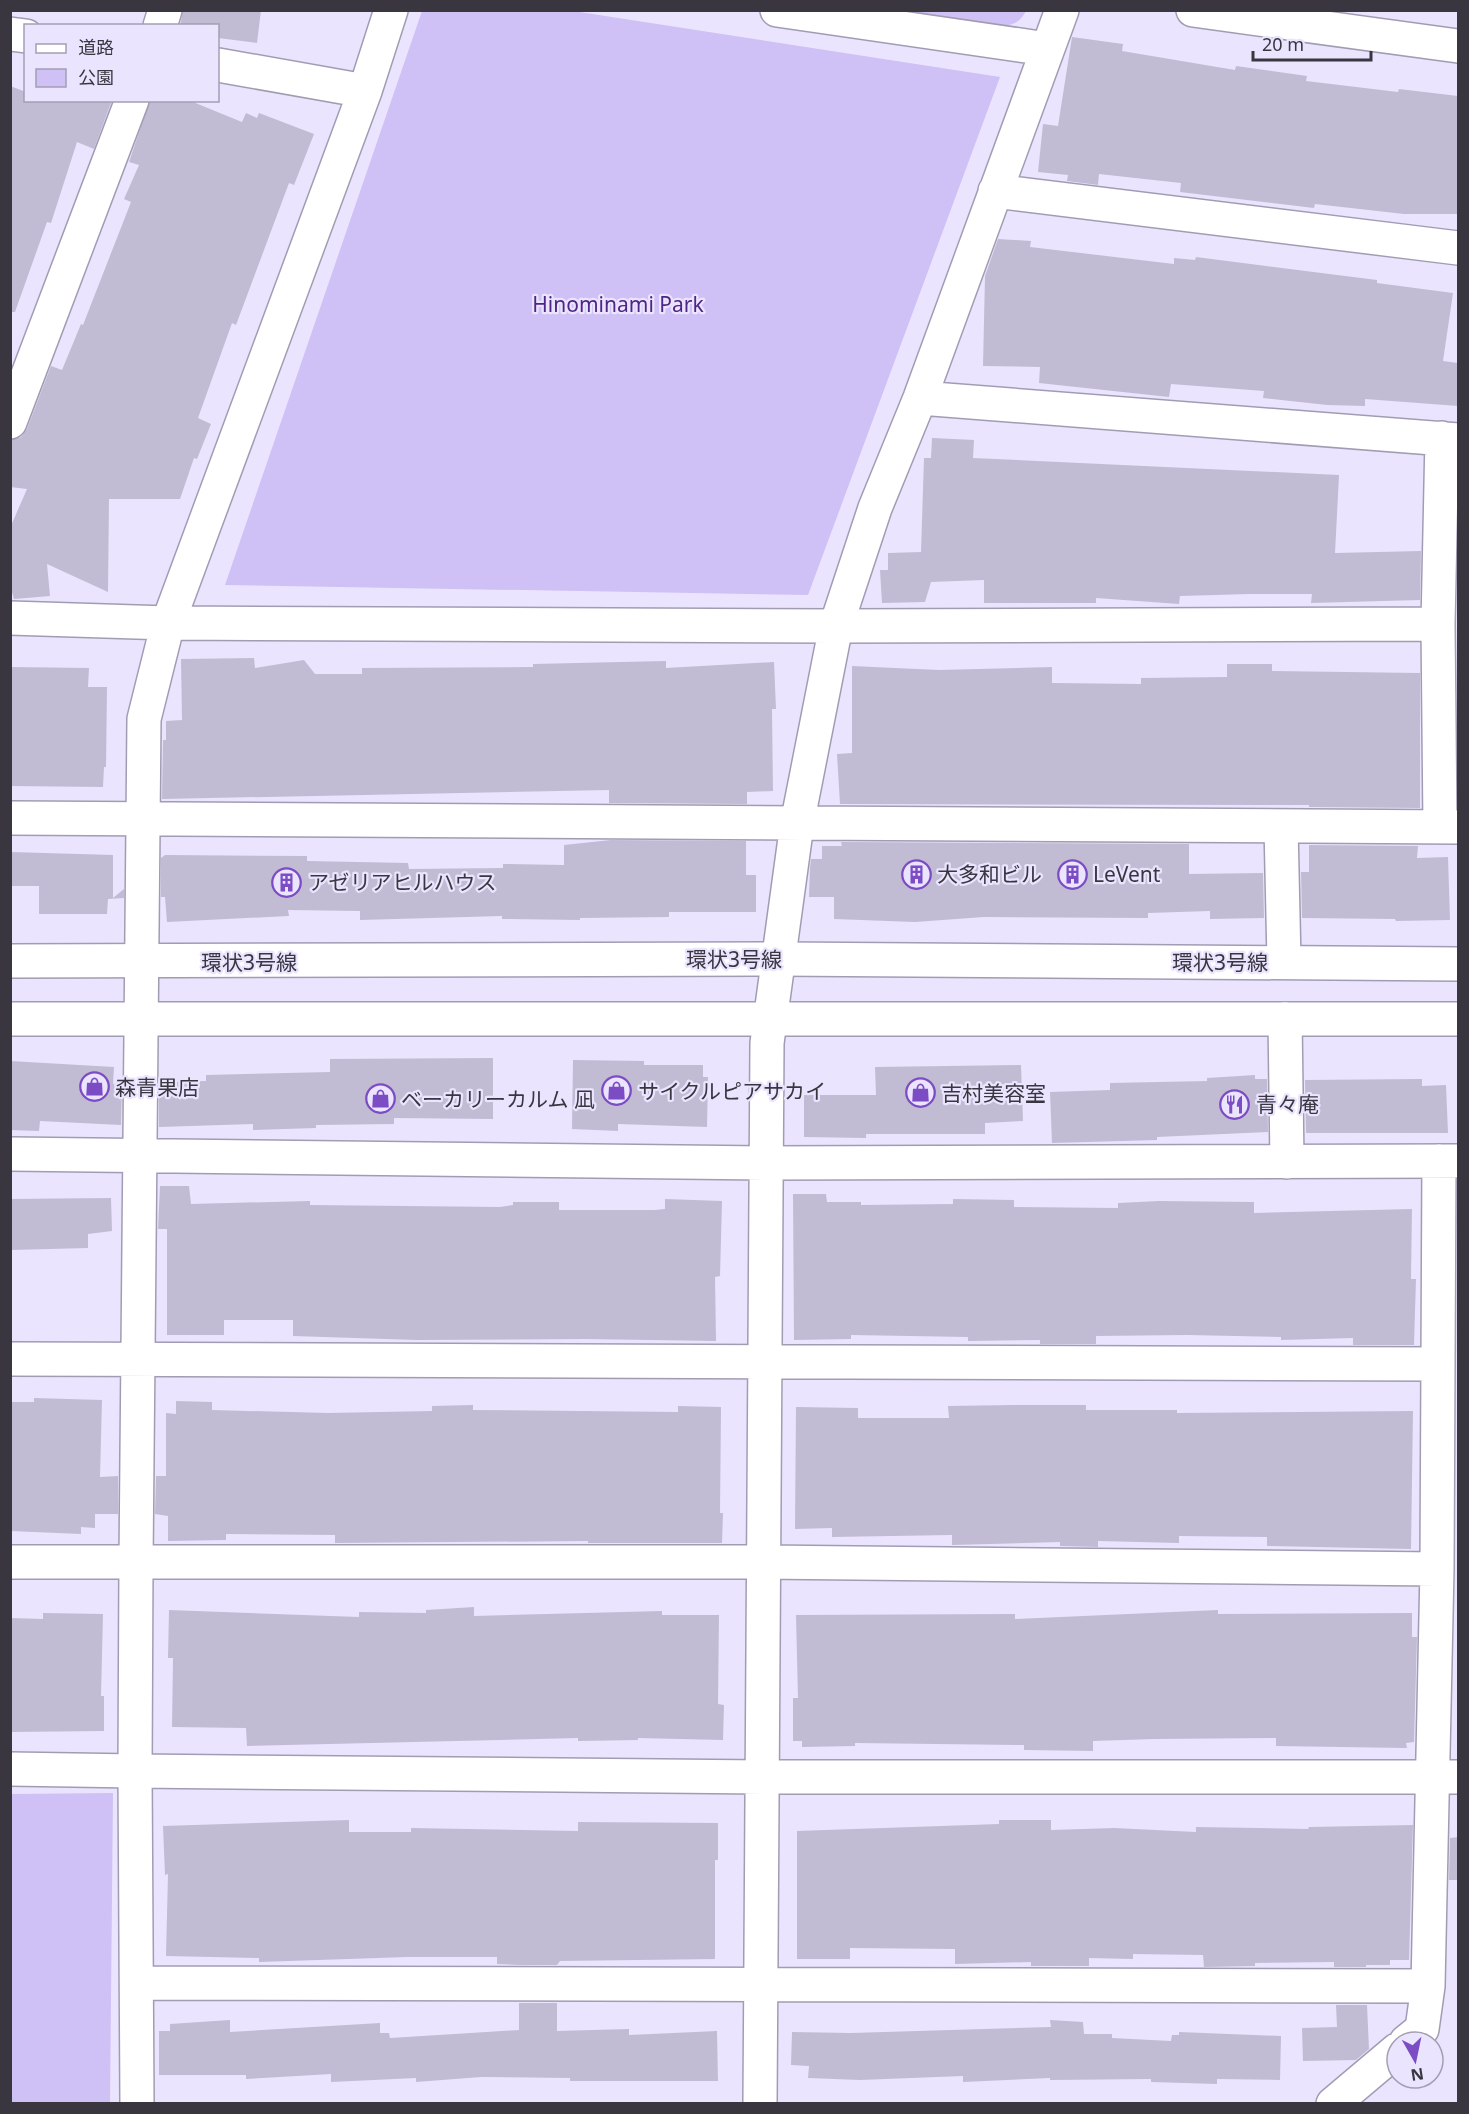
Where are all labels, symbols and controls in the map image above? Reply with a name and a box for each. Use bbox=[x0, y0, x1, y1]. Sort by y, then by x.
legend bbox=[24, 24, 219, 102]
scale bar bbox=[1253, 24, 1372, 62]
text: 20 m bbox=[1262, 32, 1304, 56]
text: 道路 bbox=[78, 35, 114, 59]
text: 公園 bbox=[78, 65, 114, 89]
park label: Hinominami Park bbox=[532, 290, 704, 318]
building icon: 大多和ビル bbox=[900, 858, 932, 890]
building icon: LeVent bbox=[1056, 858, 1088, 890]
place label: 大多和ビル bbox=[937, 860, 1042, 888]
place label: LeVent bbox=[1093, 860, 1161, 888]
building icon: アゼリアヒルハウス bbox=[271, 866, 303, 898]
place label: アゼリアヒルハウス bbox=[308, 868, 497, 896]
street label: 環状3号線 bbox=[686, 945, 782, 973]
street label: 環状3号線 bbox=[201, 948, 297, 976]
street label: 環状3号線 bbox=[1172, 948, 1268, 976]
shop icon: 森青果店 bbox=[78, 1071, 110, 1103]
place label: 森青果店 bbox=[115, 1073, 199, 1101]
shop icon: サイクルピアサカイ bbox=[601, 1075, 633, 1107]
place label: サイクルピアサカイ bbox=[638, 1077, 826, 1105]
shop icon: 吉村美容室 bbox=[904, 1077, 936, 1109]
place label: 吉村美容室 bbox=[941, 1079, 1046, 1107]
shop icon: ベーカリーカルム 凪 bbox=[364, 1083, 396, 1115]
place label: ベーカリーカルム 凪 bbox=[401, 1085, 595, 1113]
restaurant icon: 青々庵 bbox=[1219, 1088, 1251, 1120]
place label: 青々庵 bbox=[1256, 1090, 1319, 1118]
north arrow bbox=[1385, 2030, 1445, 2090]
text: N bbox=[1409, 2063, 1425, 2087]

